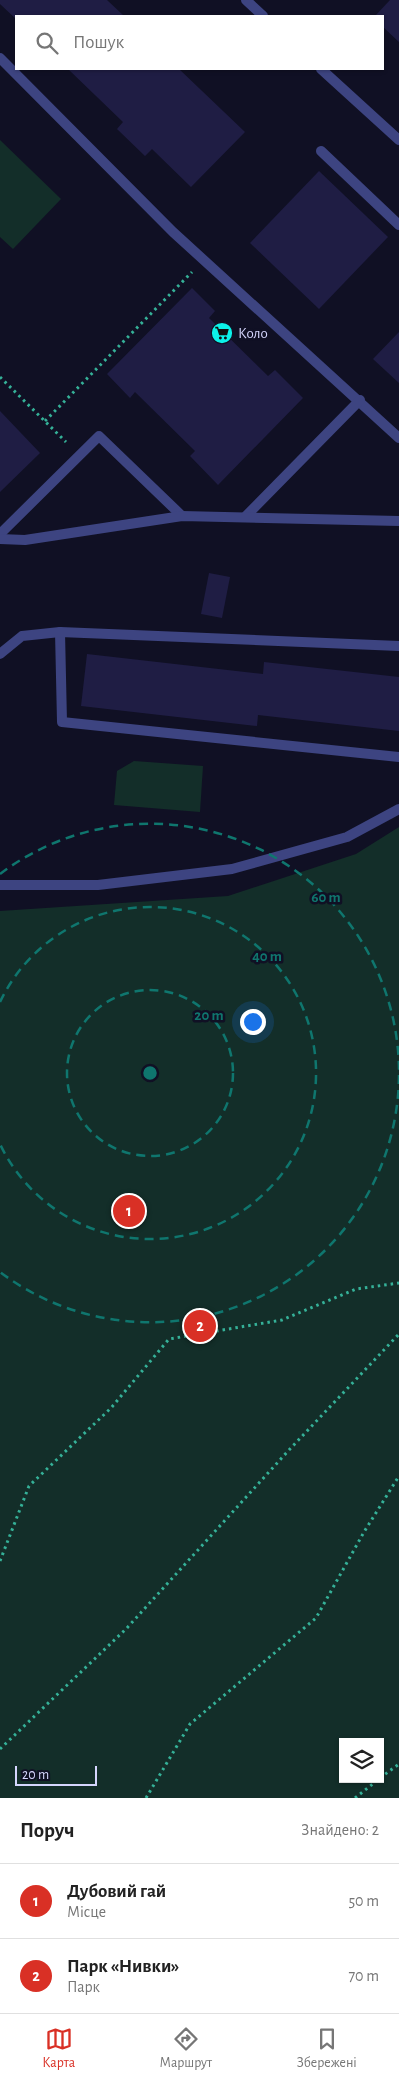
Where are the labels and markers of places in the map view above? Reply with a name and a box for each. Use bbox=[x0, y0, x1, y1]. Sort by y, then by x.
supermarket icon: Коло bbox=[210, 321, 234, 345]
place label: Коло bbox=[238, 326, 268, 341]
centre of rings bbox=[141, 1064, 159, 1082]
pin: 1 bbox=[113, 1192, 145, 1230]
pin: 2 bbox=[184, 1307, 216, 1345]

